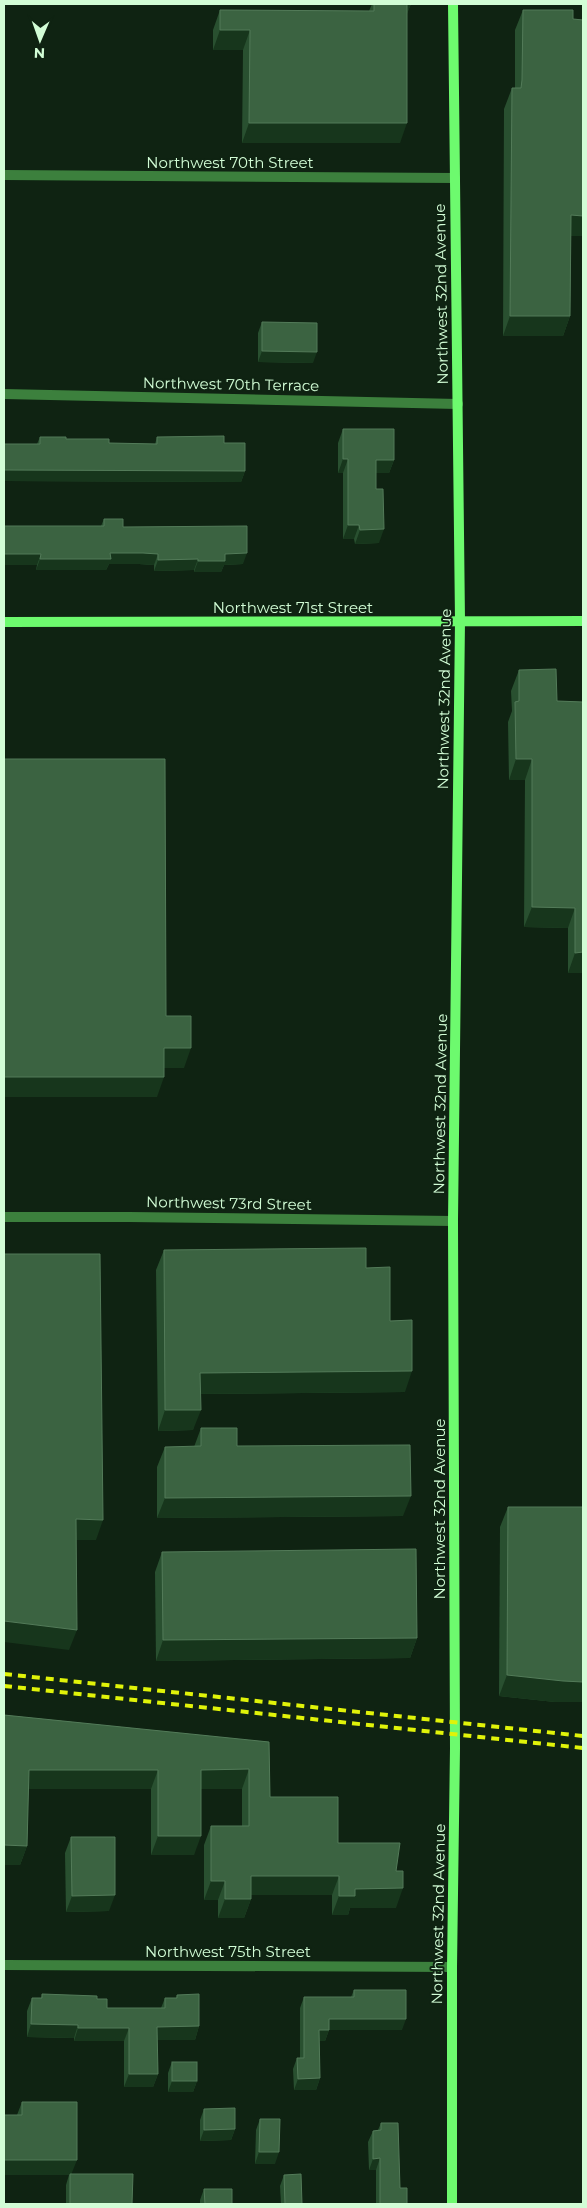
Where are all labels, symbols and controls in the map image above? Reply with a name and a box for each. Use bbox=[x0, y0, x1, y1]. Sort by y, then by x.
north arrow bbox=[15, 15, 65, 65]
text: N bbox=[34, 44, 46, 62]
street label: Northwest 70th Street bbox=[146, 153, 314, 172]
street label: Northwest 32nd Avenue bbox=[430, 203, 452, 385]
street label: Northwest 70th Terrace bbox=[143, 373, 319, 395]
street label: Northwest 71st Street bbox=[213, 598, 373, 617]
street label: Northwest 32nd Avenue bbox=[433, 608, 455, 790]
street label: Northwest 32nd Avenue bbox=[429, 1013, 451, 1195]
street label: Northwest 73rd Street bbox=[146, 1192, 312, 1214]
street label: Northwest 32nd Avenue bbox=[430, 1418, 449, 1600]
street label: Northwest 32nd Avenue bbox=[427, 1823, 449, 2005]
street label: Northwest 75th Street bbox=[145, 1942, 311, 1961]

